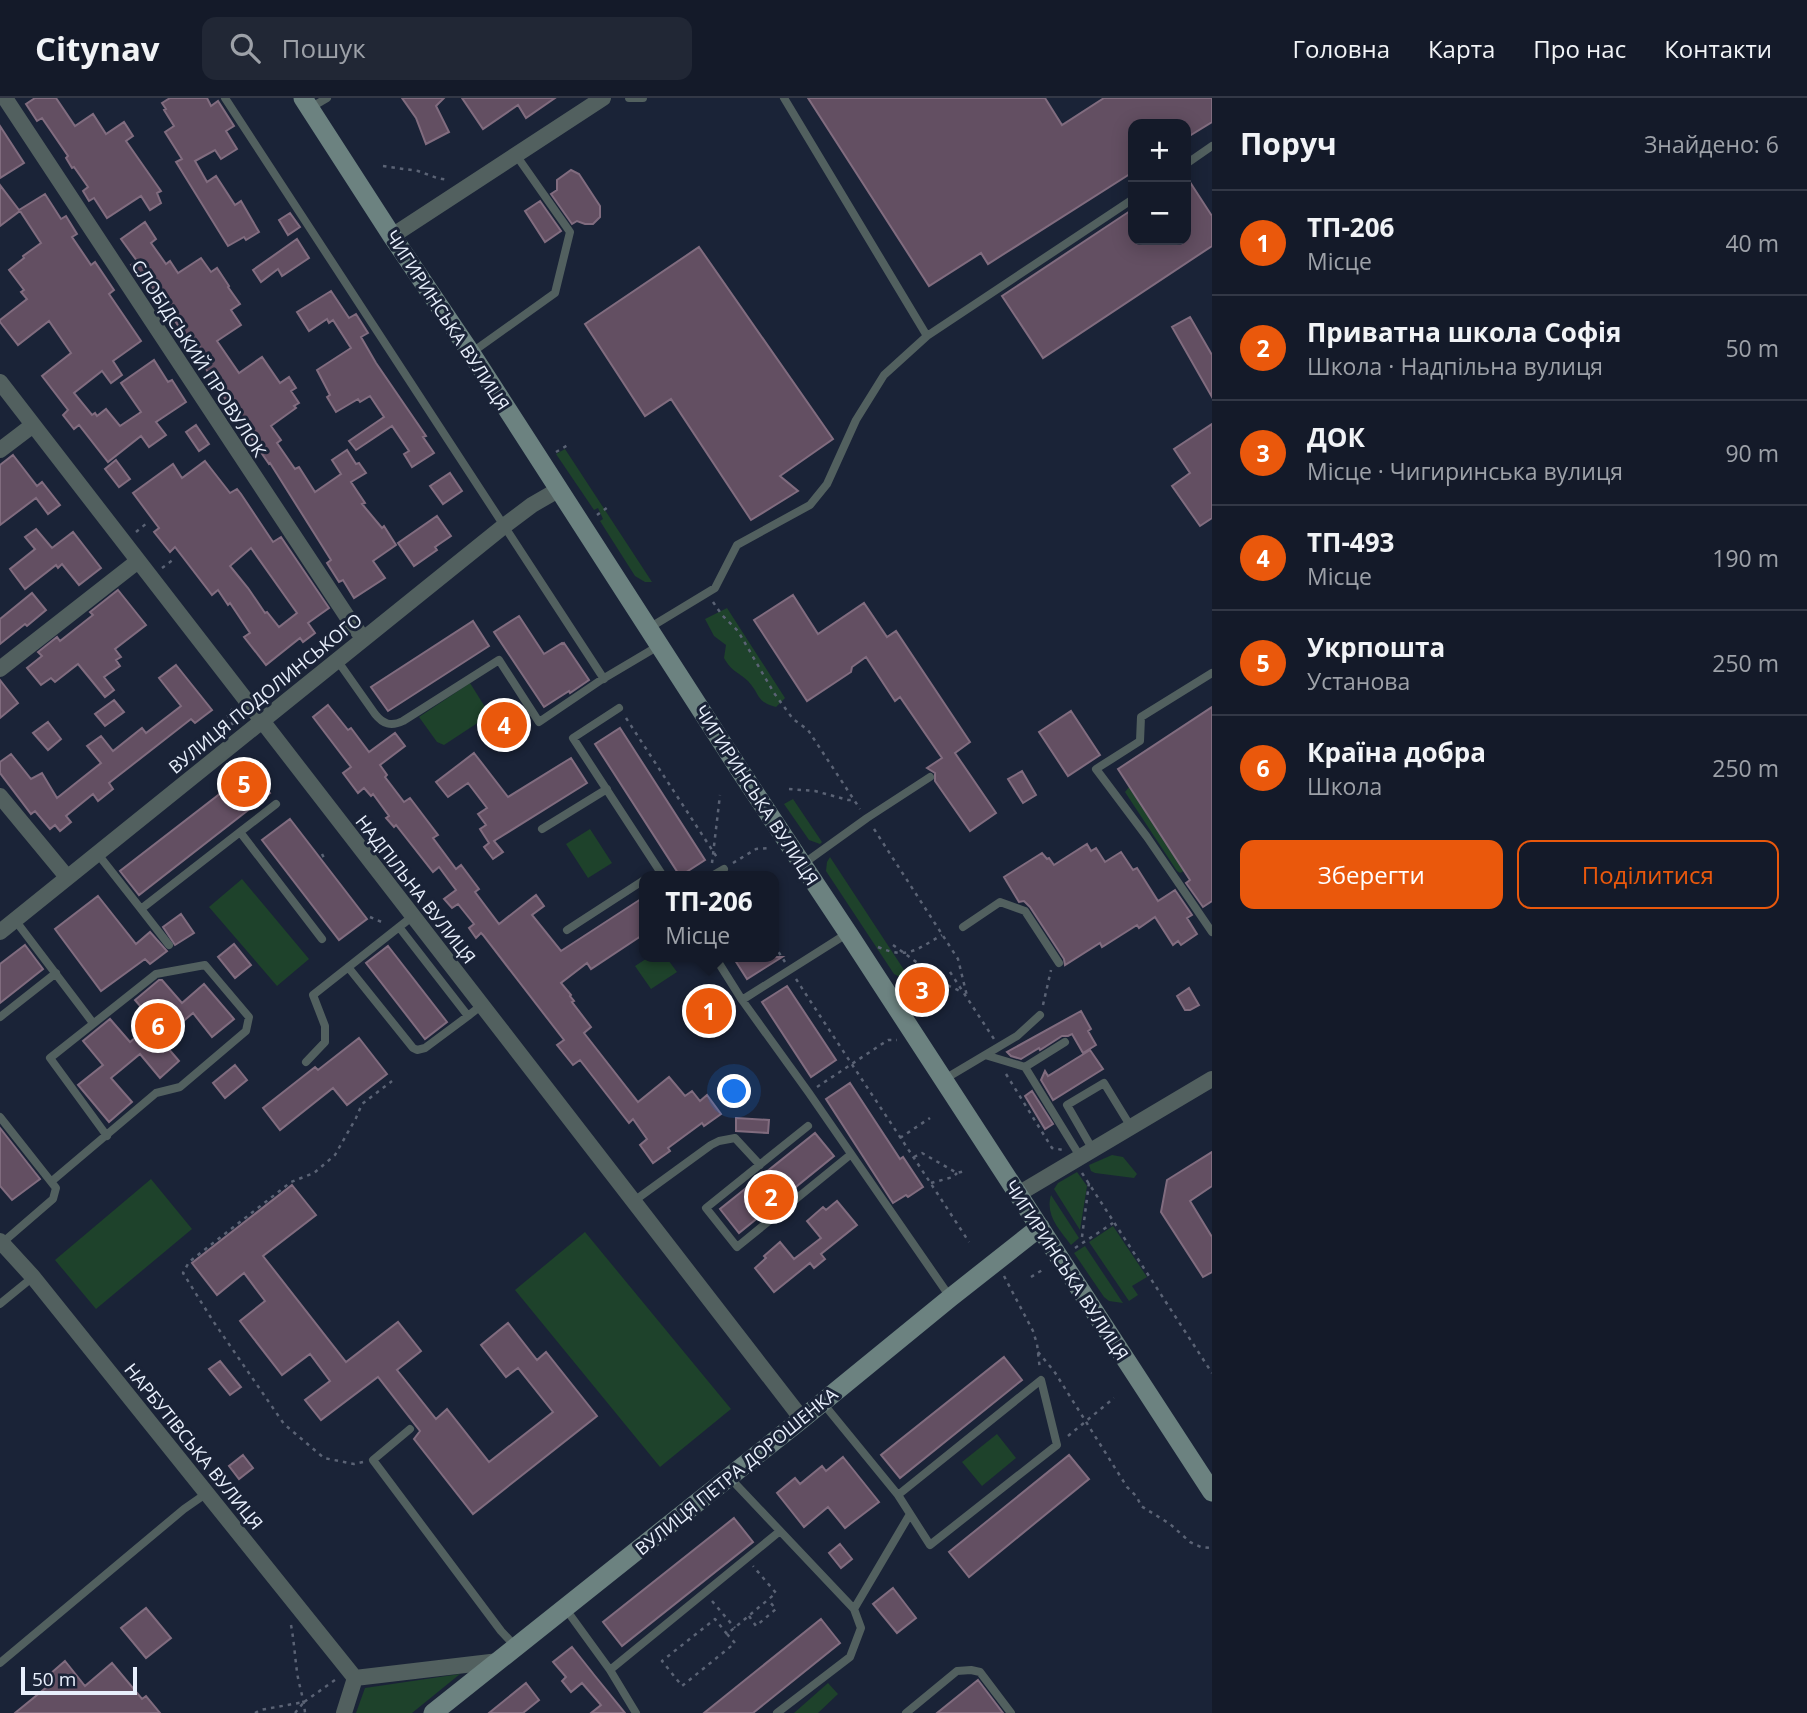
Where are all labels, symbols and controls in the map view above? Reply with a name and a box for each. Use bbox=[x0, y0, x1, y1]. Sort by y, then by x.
search box bbox=[202, 17, 692, 80]
text: Citynav bbox=[35, 26, 160, 71]
icon: search bbox=[226, 29, 264, 67]
text: Пошук bbox=[282, 30, 366, 66]
text: Головна bbox=[1293, 32, 1390, 65]
text: Карта bbox=[1428, 32, 1495, 65]
text: Про нас bbox=[1533, 32, 1626, 65]
text: Контакти bbox=[1664, 32, 1772, 65]
map controls bbox=[1128, 119, 1191, 245]
button: + bbox=[1128, 119, 1191, 182]
text: Поруч bbox=[1240, 123, 1337, 164]
text: Знайдено: 6 bbox=[1644, 128, 1779, 160]
button: − bbox=[1128, 182, 1191, 245]
text: ТП-206 bbox=[1307, 209, 1394, 245]
street label: ЧИГИРИНСЬКА ВУЛИЦЯ bbox=[381, 225, 515, 415]
text: 1 bbox=[1256, 227, 1270, 259]
text: 40 m bbox=[1725, 227, 1779, 259]
text: Місце bbox=[1307, 245, 1372, 277]
street label: СЛОБІДСЬКИЙ ПРОВУЛОК bbox=[126, 255, 272, 461]
text: Приватна школа Софія bbox=[1307, 314, 1621, 350]
text: 2 bbox=[1256, 332, 1270, 364]
text: 50 m bbox=[1725, 332, 1779, 364]
text: Школа · Надпільна вулиця bbox=[1307, 350, 1603, 382]
text: ДОК bbox=[1307, 419, 1365, 455]
text: 3 bbox=[1256, 437, 1270, 469]
text: 90 m bbox=[1725, 437, 1779, 469]
text: Місце · Чигиринська вулиця bbox=[1307, 455, 1623, 487]
text: ТП-493 bbox=[1307, 524, 1394, 560]
text: 4 bbox=[1256, 542, 1270, 574]
text: 190 m bbox=[1712, 542, 1779, 574]
text: Місце bbox=[1307, 560, 1372, 592]
street label: ВУЛИЦЯ ПОДОЛИНСЬКОГО bbox=[163, 607, 367, 779]
text: Укрпошта bbox=[1307, 629, 1445, 665]
text: 5 bbox=[1256, 647, 1270, 679]
text: 250 m bbox=[1712, 647, 1779, 679]
text: Установа bbox=[1307, 665, 1410, 697]
pin: 4 bbox=[481, 699, 527, 751]
street label: ЧИГИРИНСЬКА ВУЛИЦЯ bbox=[690, 700, 824, 890]
text: Країна добра bbox=[1307, 734, 1486, 770]
text: 6 bbox=[1256, 752, 1270, 784]
text: 250 m bbox=[1712, 752, 1779, 784]
pin: 5 bbox=[221, 758, 267, 810]
text: Школа bbox=[1307, 770, 1382, 802]
street label: НАДПІЛЬНА ВУЛИЦЯ bbox=[350, 810, 482, 968]
button: Зберегти bbox=[1240, 840, 1503, 909]
button: Поділитися bbox=[1517, 840, 1779, 909]
popup bbox=[639, 871, 779, 962]
text: ТП-206 bbox=[665, 883, 753, 919]
text: Місце bbox=[665, 919, 730, 951]
pin: 3 bbox=[899, 964, 945, 1016]
pin: 1 bbox=[686, 985, 732, 1037]
pin: 6 bbox=[135, 1000, 181, 1052]
your location bbox=[717, 1074, 751, 1108]
pin: 2 bbox=[748, 1171, 794, 1223]
street label: ЧИГИРИНСЬКА ВУЛИЦЯ bbox=[1000, 1175, 1134, 1365]
street label: НАРБУТІВСЬКА ВУЛИЦЯ bbox=[119, 1358, 269, 1534]
street label: ВУЛИЦЯ ПЕТРА ДОРОШЕНКА bbox=[630, 1381, 843, 1560]
scale bar bbox=[21, 1664, 136, 1696]
text: 50 m bbox=[32, 1666, 76, 1692]

